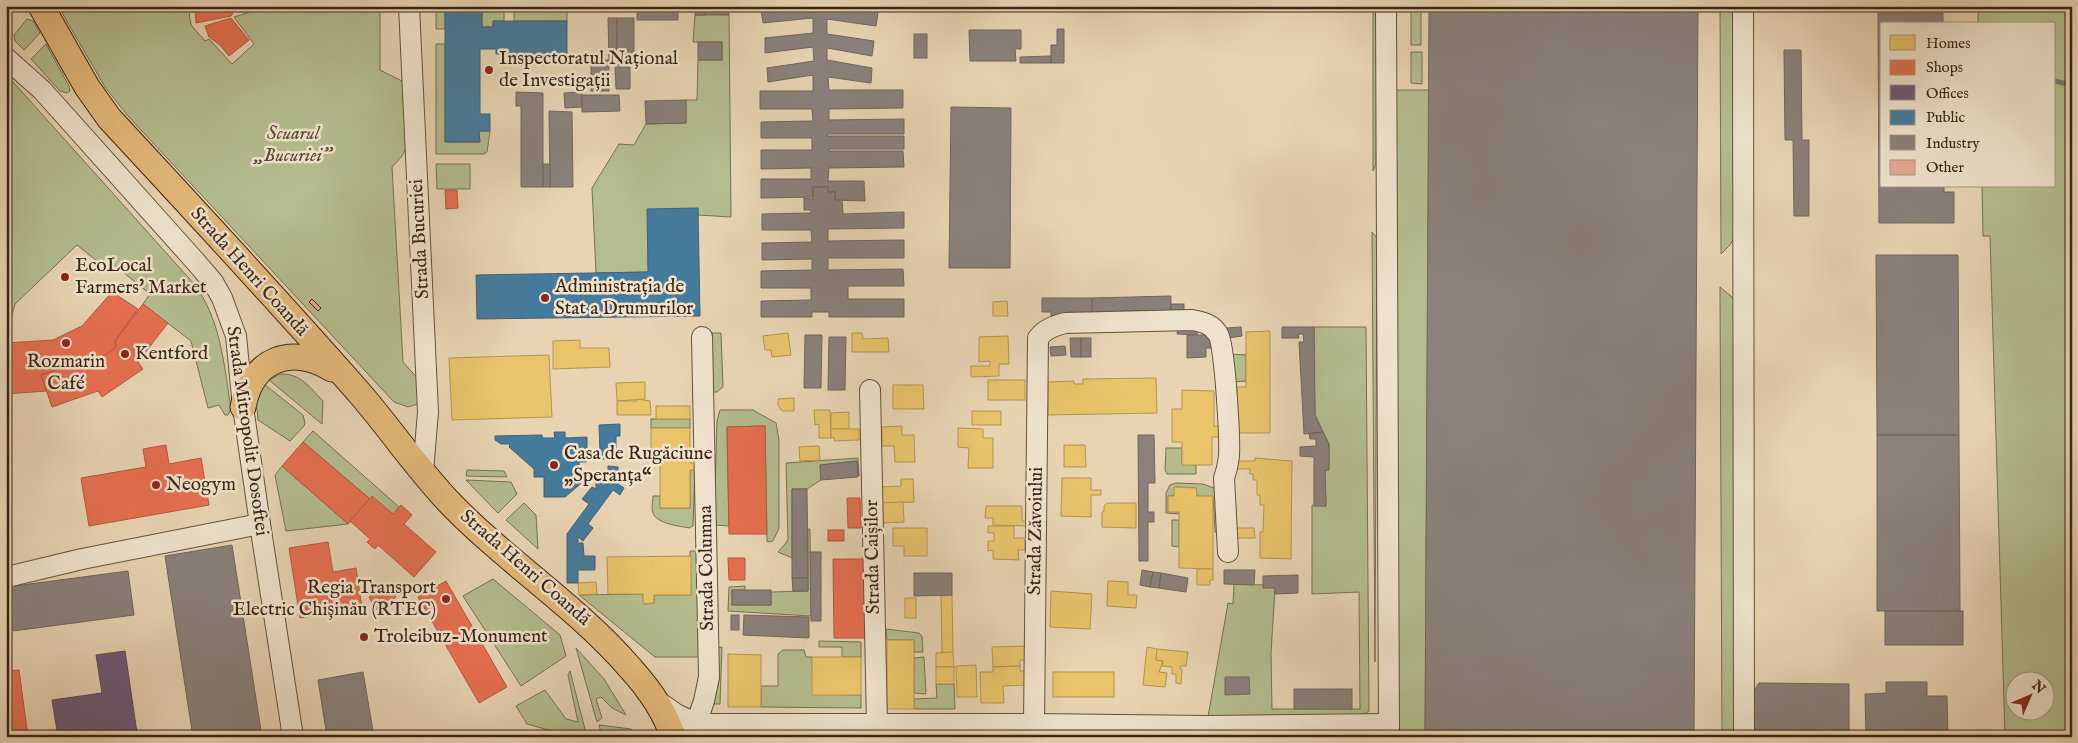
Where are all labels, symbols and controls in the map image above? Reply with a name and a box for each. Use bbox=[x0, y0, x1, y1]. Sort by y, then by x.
legend bbox=[1880, 22, 2056, 188]
text: Homes bbox=[1926, 34, 1970, 53]
place label: Inspectoratul Național de Investigații bbox=[499, 47, 679, 93]
text: Shops bbox=[1926, 58, 1963, 77]
marker: Inspectoratul Național de Investigații bbox=[483, 64, 495, 76]
text: Offices bbox=[1926, 84, 1969, 103]
text: Public bbox=[1926, 108, 1965, 127]
park label: Scuarul „Bucuriei” bbox=[252, 122, 334, 168]
text: Industry bbox=[1926, 134, 1980, 153]
text: Other bbox=[1926, 158, 1964, 177]
street label: Strada Bucuriei bbox=[405, 178, 435, 300]
street label: Strada Henri Coandă bbox=[185, 202, 314, 342]
place label: EcoLocal Farmers' Market bbox=[75, 254, 207, 300]
marker: EcoLocal Farmers' Market bbox=[59, 271, 71, 283]
place label: Administrația de Stat a Drumurilor bbox=[554, 275, 693, 321]
marker: Administrația de Stat a Drumurilor bbox=[539, 292, 551, 304]
street label: Strada Mitropolit Dosoftei bbox=[220, 325, 274, 537]
marker: Rozmarin Café bbox=[60, 337, 72, 349]
place label: Kentford bbox=[135, 342, 209, 366]
marker: Kentford bbox=[119, 348, 131, 360]
place label: Rozmarin Café bbox=[27, 350, 105, 396]
place label: Casa de Rugăciune „Speranța“ bbox=[564, 442, 713, 488]
marker: Casa de Rugăciune „Speranța“ bbox=[548, 459, 560, 471]
street label: Strada Zăvoiului bbox=[1023, 467, 1049, 595]
place label: Neogym bbox=[166, 473, 236, 497]
marker: Neogym bbox=[150, 479, 162, 491]
street label: Strada Caișilor bbox=[860, 499, 886, 615]
street label: Strada Columna bbox=[694, 504, 720, 631]
street label: Strada Henri Coandă bbox=[455, 505, 596, 632]
place label: Regia Transport Electric Chișinău (RTEC) bbox=[233, 576, 436, 622]
marker: Regia Transport Electric Chișinău (RTEC) bbox=[440, 593, 452, 605]
place label: Troleibuz-Monument bbox=[374, 625, 548, 649]
marker: Troleibuz-Monument bbox=[358, 631, 370, 643]
north arrow bbox=[2006, 670, 2056, 720]
text: N bbox=[2027, 676, 2049, 698]

